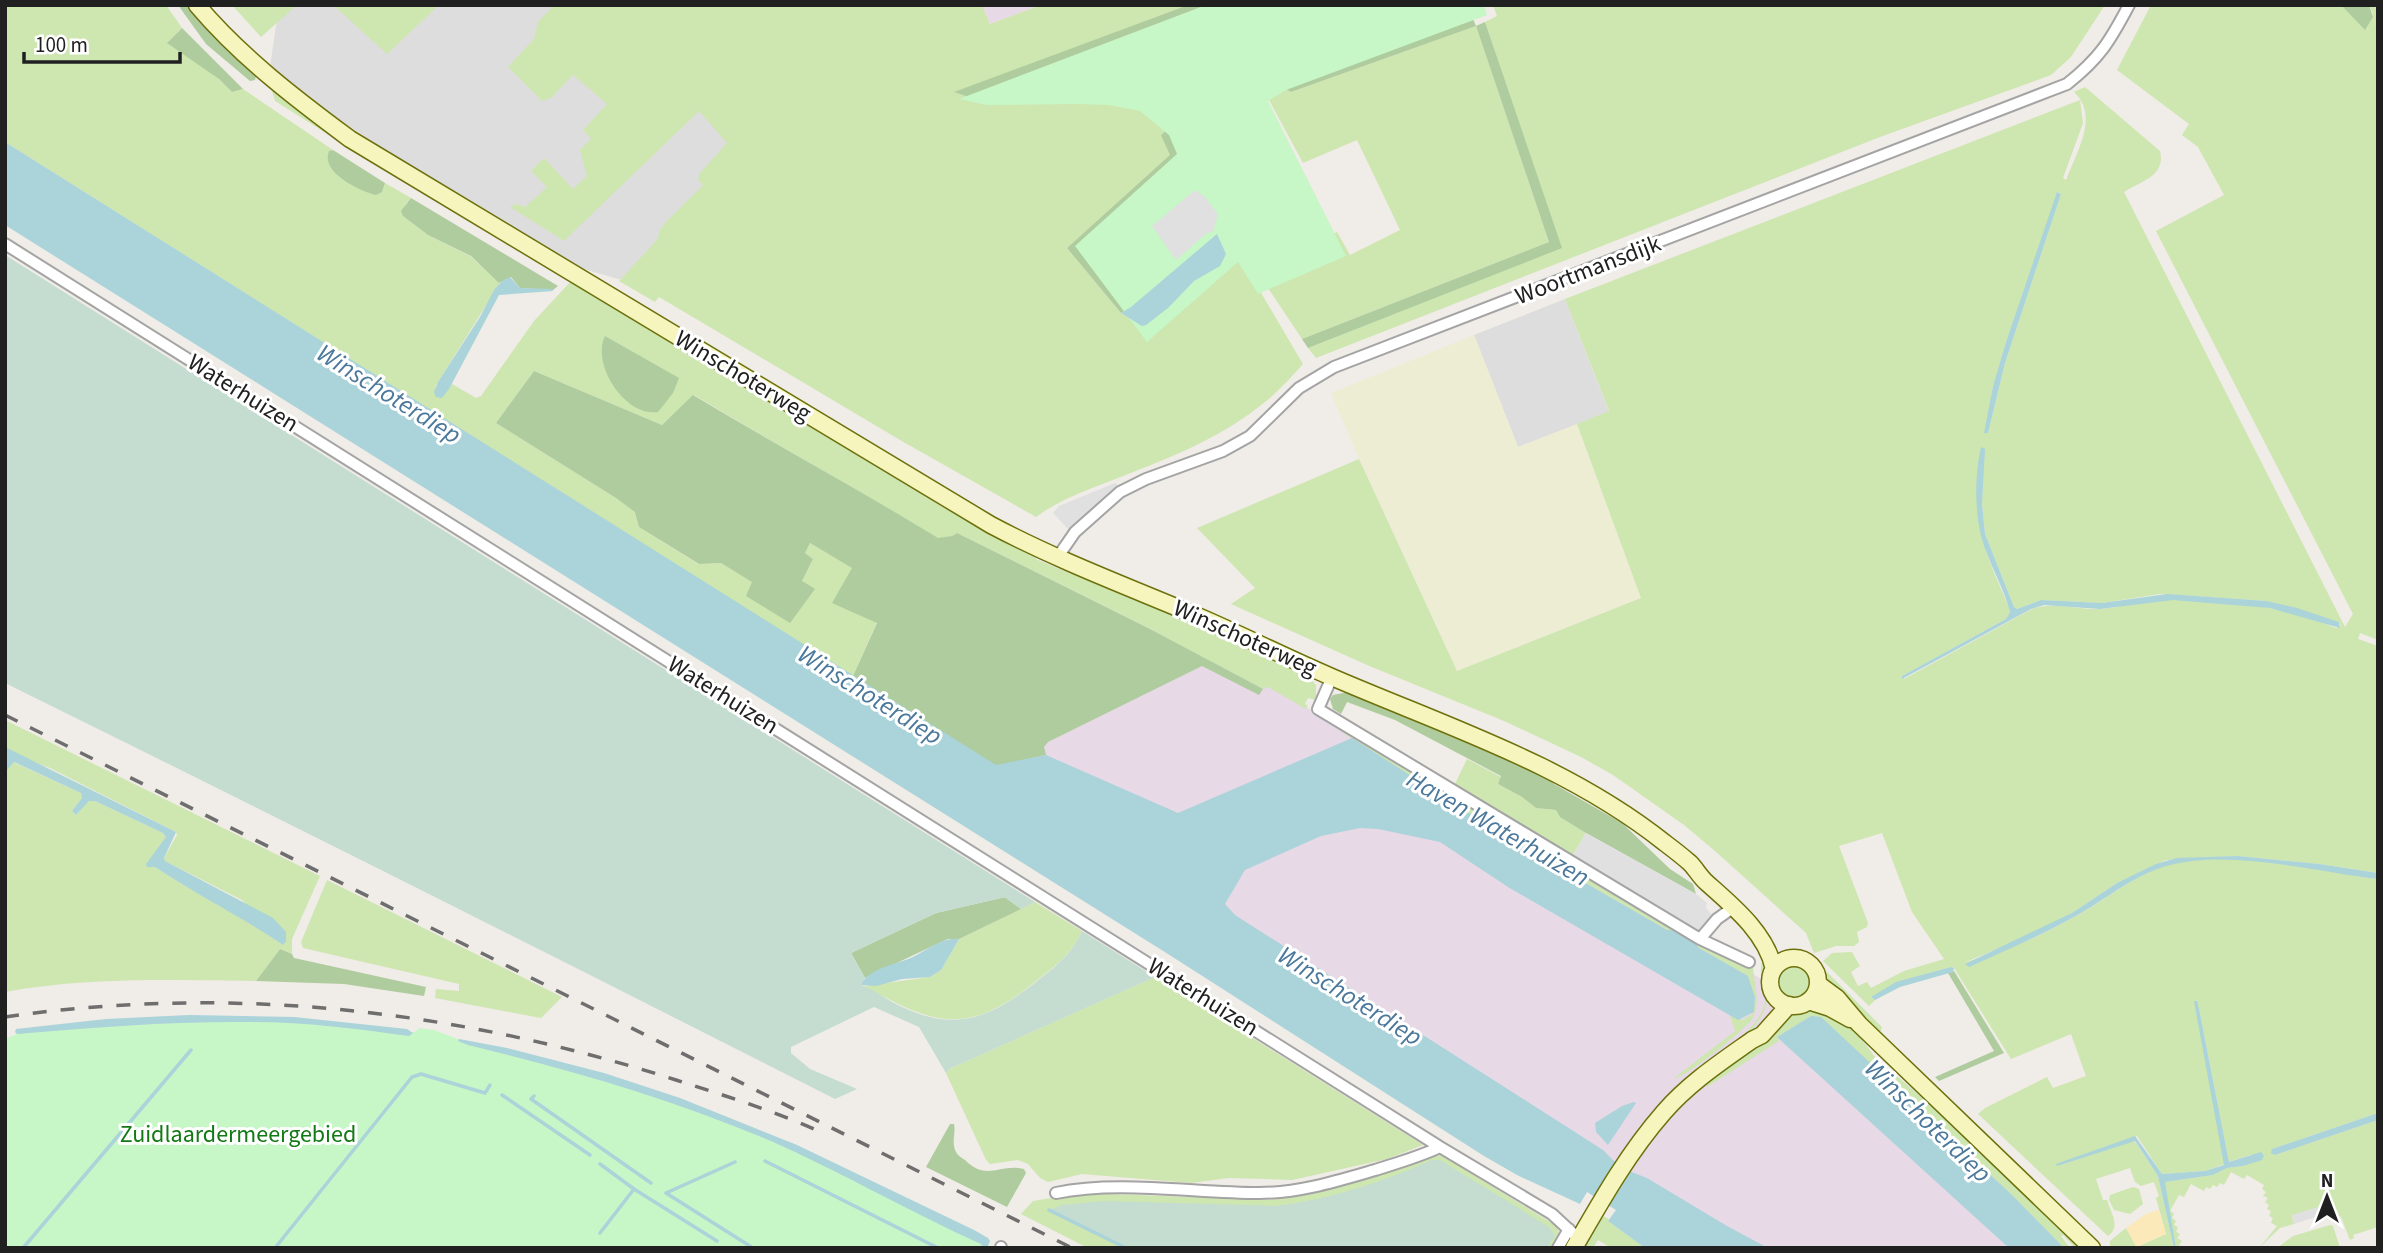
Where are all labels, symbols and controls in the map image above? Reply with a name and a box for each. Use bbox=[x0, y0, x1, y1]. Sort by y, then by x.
scale bar bbox=[24, 21, 180, 65]
text: 100 m bbox=[35, 30, 88, 60]
street label: Woortmansdijk bbox=[1510, 226, 1666, 314]
street label: Winschoterweg bbox=[668, 321, 818, 431]
water label: Winschoterdiep bbox=[310, 335, 468, 453]
street label: Waterhuizen bbox=[181, 345, 305, 441]
street label: Winschoterweg bbox=[1168, 591, 1322, 685]
water label: Winschoterdiep bbox=[791, 636, 949, 754]
street label: Waterhuizen bbox=[661, 647, 785, 743]
water label: Haven Waterhuizen bbox=[1400, 761, 1596, 895]
water label: Winschoterdiep bbox=[1271, 937, 1429, 1055]
street label: Waterhuizen bbox=[1141, 949, 1265, 1045]
water label: Winschoterdiep bbox=[1856, 1051, 2000, 1191]
park label: Zuidlaardermeergebied bbox=[120, 1117, 356, 1152]
north arrow bbox=[2292, 1162, 2362, 1232]
text: N bbox=[2321, 1168, 2333, 1195]

